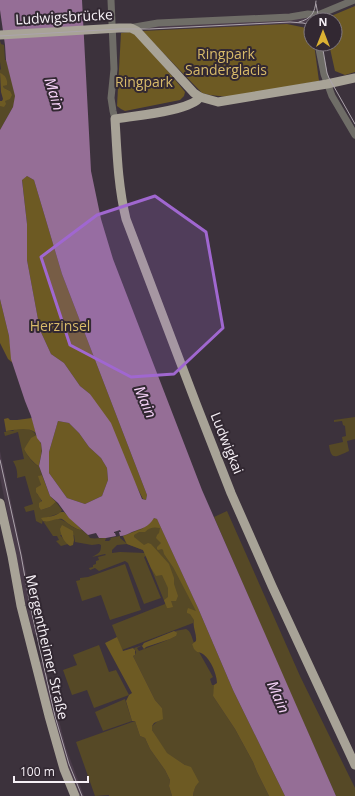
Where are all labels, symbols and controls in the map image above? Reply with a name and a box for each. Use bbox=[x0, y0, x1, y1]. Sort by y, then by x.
street label: Ludwigsbrücke bbox=[15, 4, 113, 29]
north arrow bbox=[303, 12, 343, 52]
text: N bbox=[319, 14, 327, 29]
park label: Ringpark Sanderglacis bbox=[185, 44, 267, 79]
park label: Ringpark bbox=[115, 72, 174, 91]
water label: Main bbox=[41, 75, 69, 113]
park label: Herzinsel bbox=[30, 316, 90, 335]
water label: Main bbox=[130, 382, 162, 421]
street label: Ludwigkai bbox=[206, 409, 248, 477]
street label: Mergentheimer Straße bbox=[22, 573, 73, 721]
water label: Main bbox=[263, 677, 295, 716]
scale bar bbox=[14, 758, 88, 784]
text: 100 m bbox=[20, 763, 55, 780]

